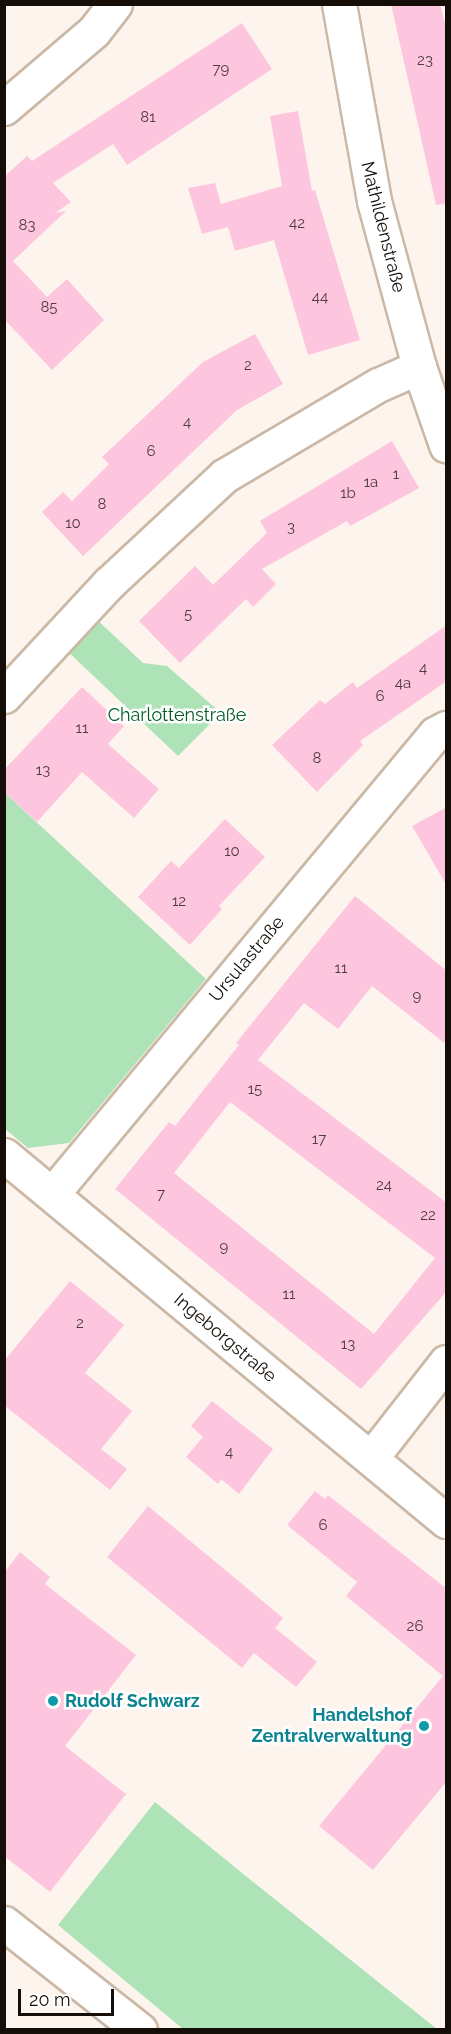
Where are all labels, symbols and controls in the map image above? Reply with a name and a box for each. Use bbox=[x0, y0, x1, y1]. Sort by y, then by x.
house number: 23 bbox=[417, 52, 433, 70]
house number: 79 bbox=[213, 61, 229, 79]
house number: 81 bbox=[140, 109, 156, 127]
street label: Mathildenstraße bbox=[356, 159, 410, 295]
house number: 42 bbox=[289, 215, 305, 233]
house number: 83 bbox=[19, 217, 35, 235]
house number: 44 bbox=[312, 289, 328, 307]
house number: 85 bbox=[40, 299, 58, 317]
house number: 2 bbox=[244, 357, 252, 375]
house number: 4 bbox=[183, 414, 191, 432]
house number: 6 bbox=[146, 443, 156, 461]
house number: 1 bbox=[393, 466, 399, 484]
house number: 1a bbox=[364, 474, 378, 492]
house number: 1b bbox=[340, 485, 356, 503]
house number: 8 bbox=[98, 496, 106, 514]
house number: 10 bbox=[65, 515, 81, 533]
house number: 3 bbox=[287, 519, 295, 537]
house number: 5 bbox=[184, 606, 192, 624]
house number: 4 bbox=[419, 660, 427, 678]
house number: 4a bbox=[395, 675, 411, 693]
house number: 6 bbox=[375, 688, 385, 706]
park label: Charlottenstraße bbox=[108, 704, 246, 726]
house number: 11 bbox=[76, 720, 88, 738]
house number: 8 bbox=[313, 750, 321, 768]
house number: 13 bbox=[36, 762, 50, 780]
house number: 10 bbox=[224, 843, 240, 861]
house number: 12 bbox=[172, 893, 186, 911]
street label: Ursulastraße bbox=[205, 912, 289, 1006]
house number: 11 bbox=[335, 960, 347, 978]
house number: 9 bbox=[413, 988, 421, 1006]
house number: 15 bbox=[248, 1081, 262, 1099]
house number: 17 bbox=[312, 1131, 326, 1149]
house number: 24 bbox=[376, 1177, 392, 1195]
house number: 7 bbox=[157, 1186, 165, 1204]
house number: 22 bbox=[420, 1207, 436, 1225]
house number: 9 bbox=[220, 1239, 228, 1257]
house number: 11 bbox=[283, 1286, 295, 1304]
street label: Ingeborgstraße bbox=[169, 1289, 281, 1387]
house number: 2 bbox=[76, 1315, 84, 1333]
house number: 13 bbox=[341, 1336, 355, 1354]
house number: 4 bbox=[225, 1444, 233, 1462]
house number: 6 bbox=[318, 1517, 328, 1535]
house number: 26 bbox=[407, 1618, 423, 1636]
place label: Rudolf Schwarz bbox=[65, 1690, 200, 1712]
marker: Rudolf Schwarz bbox=[46, 1694, 60, 1708]
place label: Handelshof Zentralverwaltung bbox=[252, 1705, 412, 1748]
marker: Handelshof Zentralverwaltung bbox=[417, 1719, 431, 1733]
scale bar bbox=[21, 1977, 117, 2015]
text: 20 m bbox=[29, 1989, 71, 2010]

